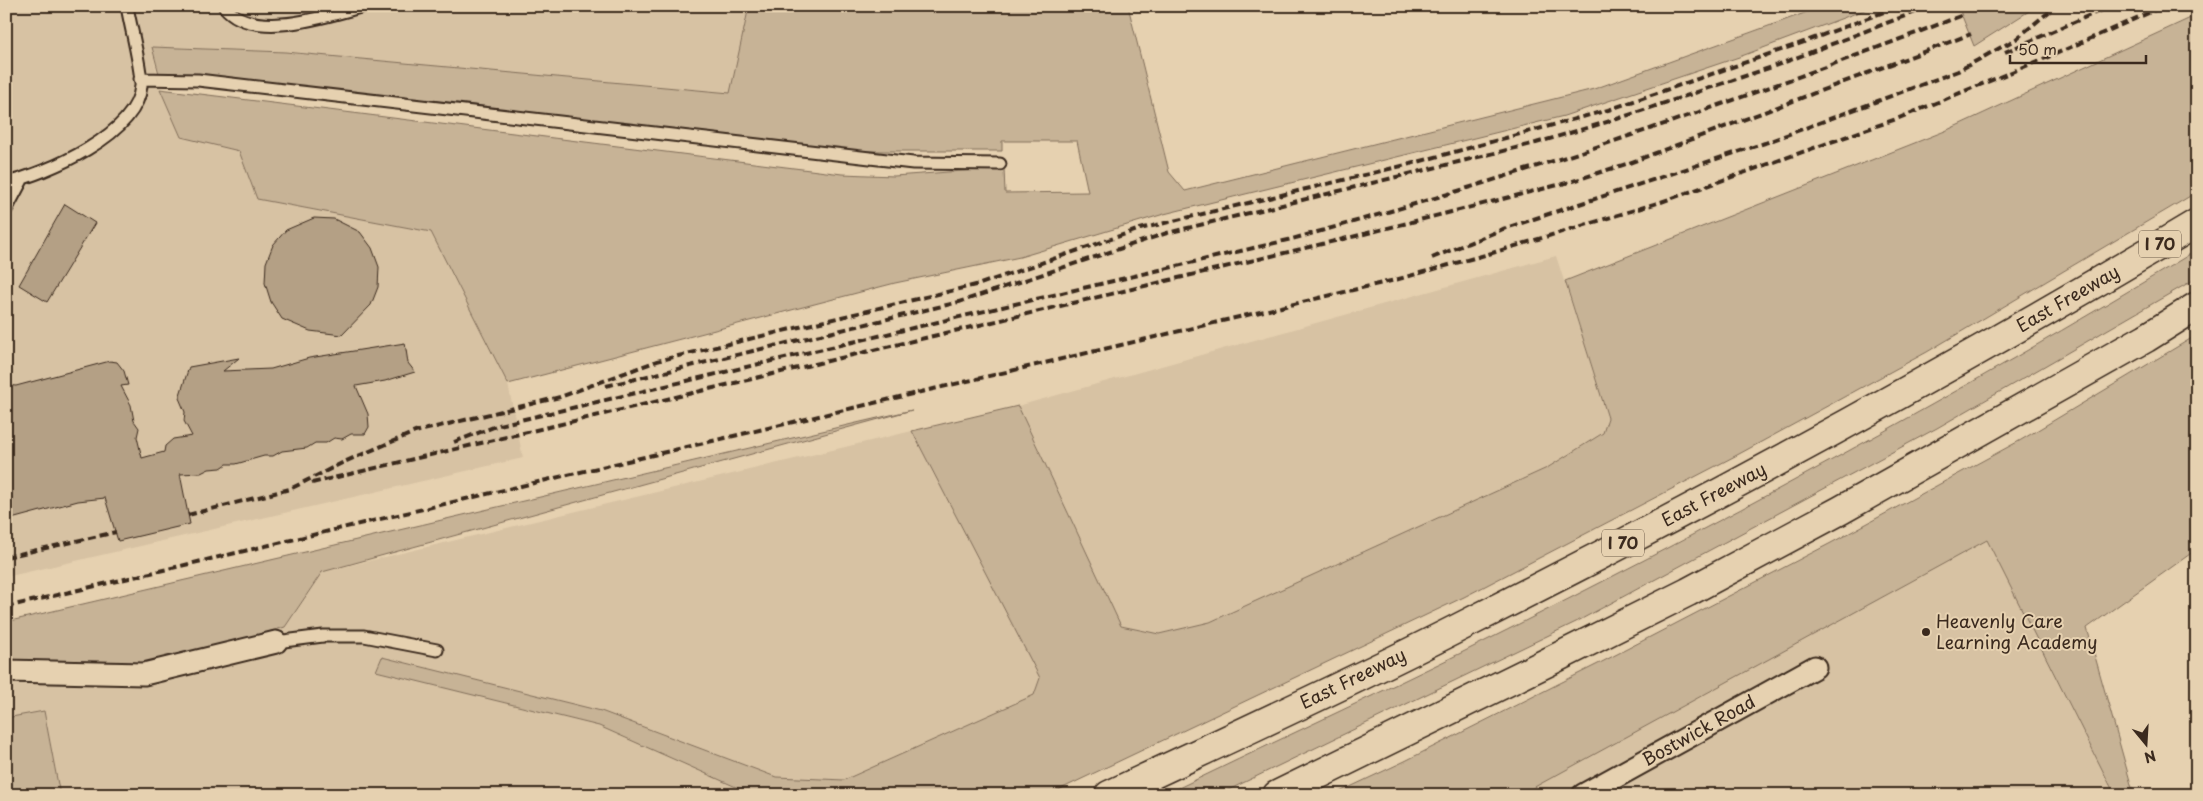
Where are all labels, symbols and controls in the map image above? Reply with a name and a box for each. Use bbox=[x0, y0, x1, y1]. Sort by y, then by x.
scale bar bbox=[2010, 32, 2147, 64]
text: 50 m bbox=[2018, 37, 2057, 60]
road number: I 70 bbox=[2139, 230, 2181, 258]
street label: East Freeway bbox=[2011, 257, 2124, 338]
street label: East Freeway bbox=[1656, 455, 1770, 533]
road number: I 70 bbox=[1602, 530, 1644, 556]
place label: Heavenly Care Learning Academy bbox=[1936, 607, 2098, 655]
marker: Heavenly Care Learning Academy bbox=[1920, 626, 1932, 638]
street label: East Freeway bbox=[1295, 640, 1410, 715]
street label: Bostwick Road bbox=[1637, 687, 1760, 772]
north arrow bbox=[2120, 718, 2170, 768]
text: N bbox=[2142, 745, 2159, 769]

